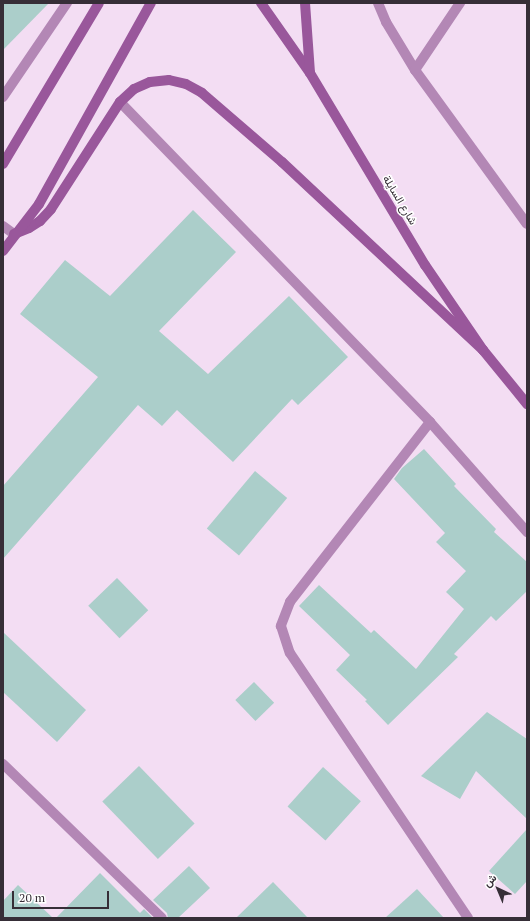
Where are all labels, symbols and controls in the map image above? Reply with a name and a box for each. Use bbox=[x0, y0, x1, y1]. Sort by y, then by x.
street label: شارع السايلة bbox=[380, 173, 420, 227]
north arrow bbox=[478, 869, 518, 909]
text: ش bbox=[480, 871, 499, 890]
scale bar bbox=[14, 883, 111, 909]
text: 20 m bbox=[19, 890, 45, 905]

